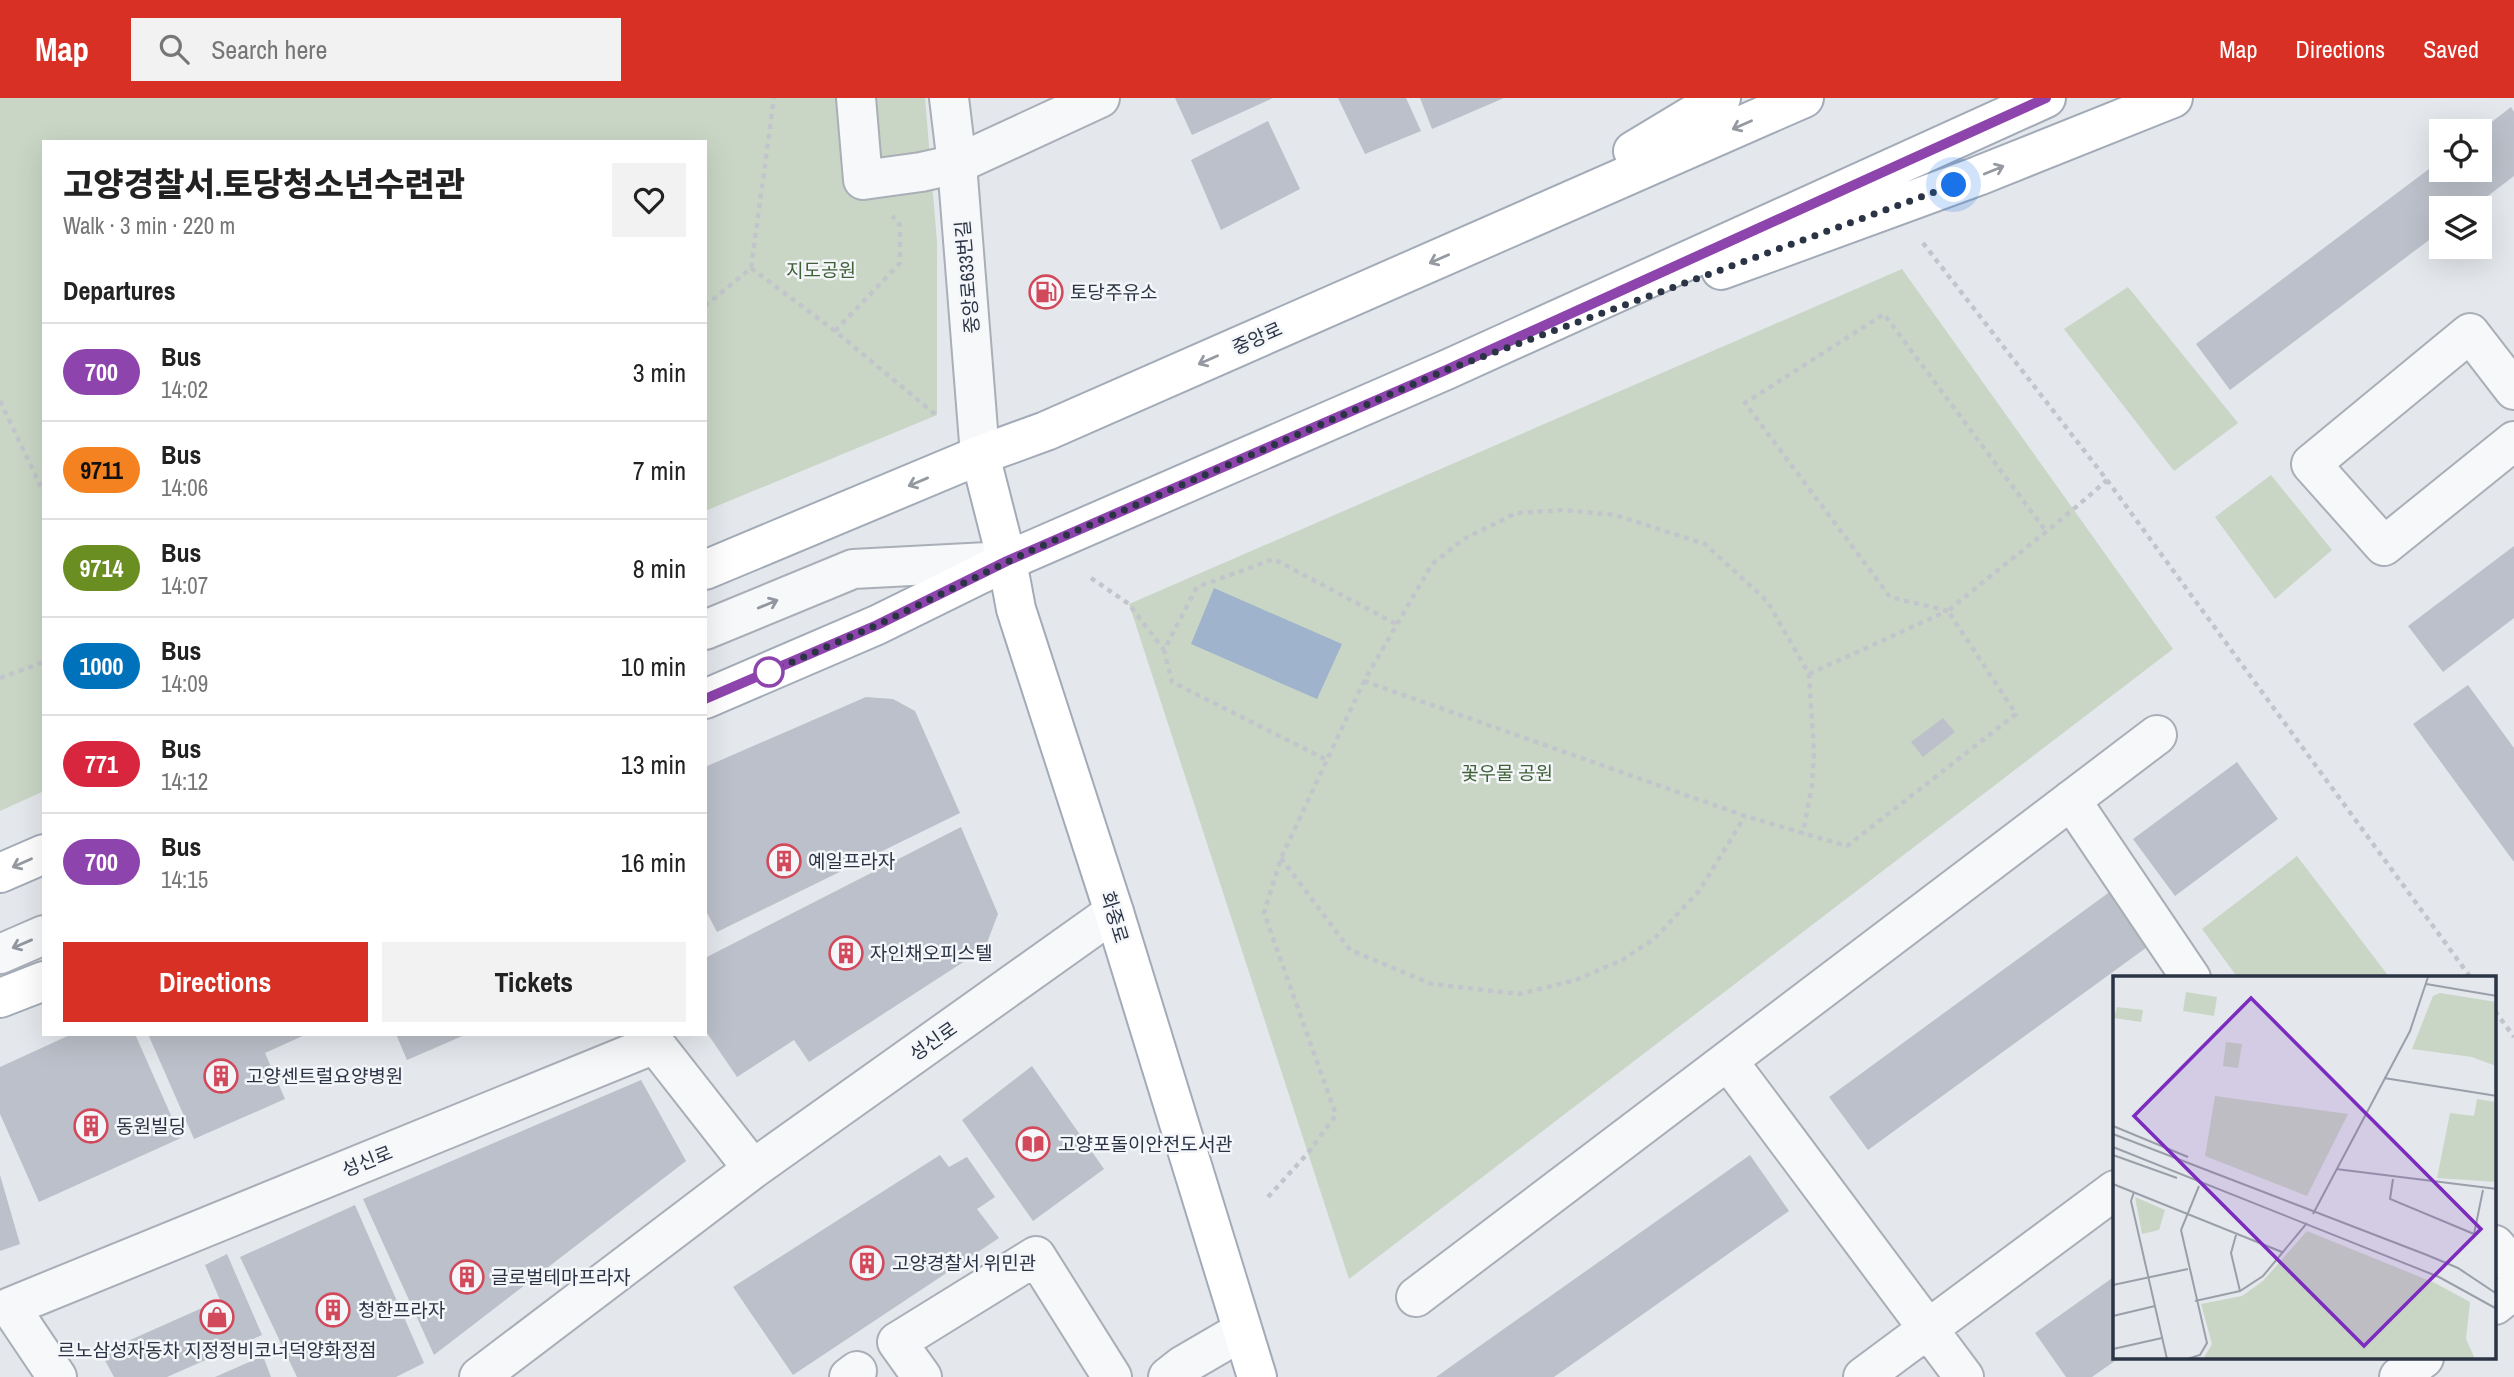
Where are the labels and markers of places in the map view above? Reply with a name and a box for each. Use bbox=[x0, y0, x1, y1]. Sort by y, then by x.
fuel station icon: 토당주유소 bbox=[1027, 273, 1065, 311]
place label: 토당주유소 bbox=[1070, 279, 1157, 305]
unlabelled marker bbox=[754, 657, 784, 687]
building icon: 예일프라자 bbox=[765, 842, 803, 880]
place label: 예일프라자 bbox=[808, 848, 895, 874]
building icon: 자인채오피스텔 bbox=[827, 934, 865, 972]
place label: 자인채오피스텔 bbox=[870, 940, 992, 966]
building icon: 고양센트럴요양병원 bbox=[202, 1057, 240, 1095]
place label: 고양센트럴요양병원 bbox=[246, 1063, 403, 1089]
building icon: 동원빌딩 bbox=[72, 1107, 110, 1145]
place label: 동원빌딩 bbox=[116, 1113, 186, 1139]
library icon: 고양포돌이안전도서관 bbox=[1014, 1125, 1052, 1163]
place label: 고양포돌이안전도서관 bbox=[1058, 1131, 1233, 1157]
building icon: 고양경찰서 위민관 bbox=[848, 1244, 886, 1282]
place label: 고양경찰서 위민관 bbox=[892, 1250, 1036, 1276]
building icon: 글로벌테마프라자 bbox=[448, 1258, 486, 1296]
place label: 글로벌테마프라자 bbox=[491, 1264, 631, 1290]
building icon: 청한프라자 bbox=[314, 1291, 352, 1329]
place label: 청한프라자 bbox=[358, 1297, 445, 1323]
shop icon: 르노삼성자동차 지정정비코너덕양화정점 bbox=[198, 1298, 236, 1336]
place label: 르노삼성자동차 지정정비코너덕양화정점 bbox=[58, 1337, 376, 1363]

